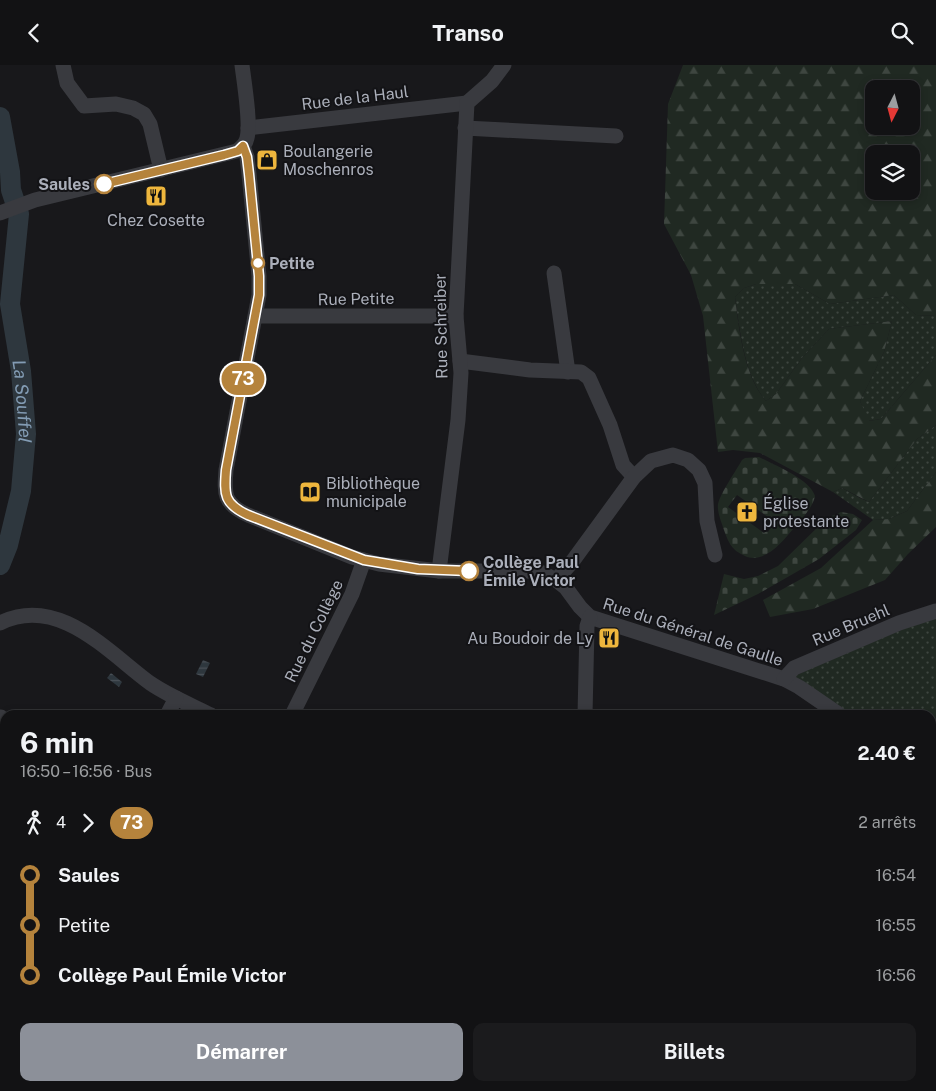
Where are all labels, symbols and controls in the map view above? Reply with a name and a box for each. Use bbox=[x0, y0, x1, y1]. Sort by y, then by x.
icon: back bbox=[20, 19, 48, 47]
icon: search bbox=[888, 19, 916, 47]
text: Transo bbox=[432, 20, 504, 46]
north arrow bbox=[865, 80, 920, 135]
map controls bbox=[865, 80, 920, 200]
street label: Rue de la Haul bbox=[300, 82, 410, 114]
place label: Boulangerie Moschenros bbox=[283, 142, 373, 179]
button: layers bbox=[865, 145, 920, 200]
shop icon: Boulangerie Moschenros bbox=[255, 148, 279, 172]
marker: Saules bbox=[94, 174, 114, 194]
place label: Saules bbox=[38, 175, 90, 194]
restaurant icon: Chez Cosette bbox=[144, 184, 168, 208]
place label: Chez Cosette bbox=[107, 211, 205, 230]
place label: Petite bbox=[269, 254, 315, 273]
marker: Petite bbox=[251, 256, 265, 270]
street label: Rue Schreiber bbox=[431, 273, 451, 379]
street label: Rue Petite bbox=[317, 289, 395, 309]
water label: La Souffel bbox=[9, 358, 37, 444]
line badge: 73 bbox=[220, 363, 266, 395]
text: 73 bbox=[231, 368, 255, 389]
place label: Bibliothèque municipale bbox=[326, 474, 420, 511]
library icon: Bibliothèque municipale bbox=[298, 480, 322, 504]
place label: Église protestante bbox=[763, 493, 849, 531]
church icon: Église protestante bbox=[735, 500, 759, 524]
place label: Collège Paul Émile Victor bbox=[483, 553, 579, 590]
marker: Collège Paul Émile Victor bbox=[459, 561, 479, 581]
street label: Rue du Collège bbox=[281, 576, 347, 686]
street label: Rue du Général de Gaulle bbox=[601, 594, 785, 670]
street label: Rue Bruehl bbox=[809, 600, 893, 650]
restaurant icon: Au Boudoir de Ly bbox=[597, 626, 621, 650]
place label: Au Boudoir de Ly bbox=[467, 629, 593, 648]
text: 6 min bbox=[20, 726, 94, 759]
text: 2.40 € bbox=[858, 742, 916, 764]
text: 16:50 – 16:56 · Bus bbox=[20, 762, 152, 781]
icon: walk bbox=[20, 809, 48, 837]
icon: forward bbox=[74, 809, 102, 837]
text: 73 bbox=[120, 812, 143, 833]
text: 4 bbox=[56, 813, 66, 832]
text: 2 arrêts bbox=[858, 813, 916, 832]
text: Saules bbox=[58, 864, 120, 886]
text: 16:54 bbox=[876, 866, 916, 885]
text: Petite bbox=[58, 914, 110, 936]
text: 16:55 bbox=[875, 916, 916, 935]
text: Collège Paul Émile Victor bbox=[58, 964, 286, 986]
text: 16:56 bbox=[876, 966, 916, 985]
button: Démarrer bbox=[20, 1023, 463, 1081]
button: Billets bbox=[473, 1023, 916, 1081]

